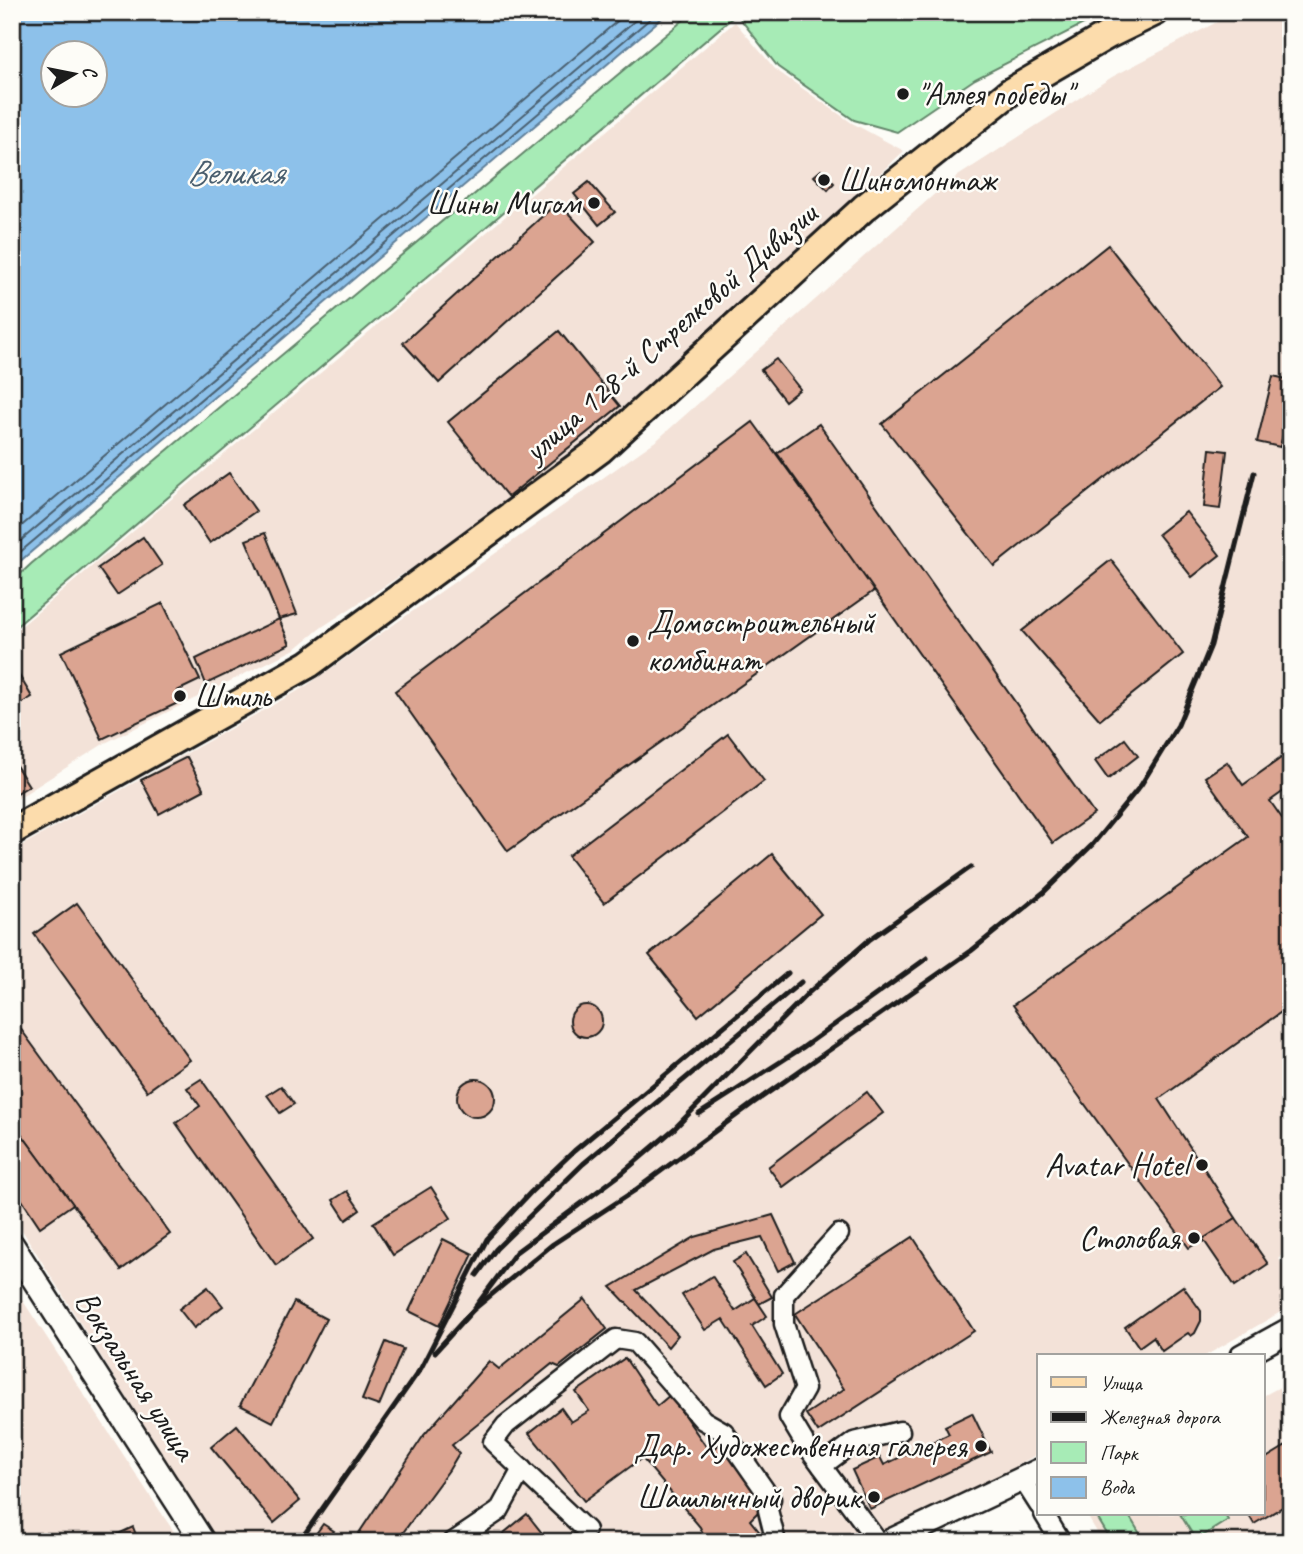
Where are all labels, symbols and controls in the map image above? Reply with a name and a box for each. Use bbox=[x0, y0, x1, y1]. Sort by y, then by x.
north arrow bbox=[38, 38, 108, 108]
text: С bbox=[77, 65, 103, 81]
place label: "Аллея победы" bbox=[917, 73, 1079, 115]
marker: "Аллея победы" bbox=[895, 86, 911, 102]
water label: Великая bbox=[187, 150, 288, 195]
place label: Шиномонтаж bbox=[838, 159, 999, 201]
marker: Шиномонтаж bbox=[816, 172, 832, 188]
place label: Шины Мигом bbox=[426, 182, 583, 224]
street label: улица 128-й Стрелковой Дивизии bbox=[513, 192, 827, 472]
marker: Шины Мигом bbox=[586, 195, 602, 211]
place label: Домостроительный комбинат bbox=[647, 601, 877, 681]
marker: Домостроительный комбинат bbox=[625, 633, 641, 649]
place label: Штиль bbox=[194, 675, 272, 717]
marker: Штиль bbox=[172, 688, 188, 704]
place label: Avatar Hotel bbox=[1045, 1144, 1193, 1186]
marker: Avatar Hotel bbox=[1194, 1157, 1210, 1173]
place label: Столовая bbox=[1079, 1217, 1181, 1259]
marker: Столовая bbox=[1186, 1230, 1202, 1246]
street label: Вокзальная улица bbox=[66, 1282, 208, 1470]
legend bbox=[1037, 1354, 1264, 1516]
text: Улица bbox=[1100, 1370, 1143, 1396]
text: Железная дорога bbox=[1100, 1404, 1221, 1430]
place label: Дар. Художественная галерея bbox=[634, 1425, 968, 1467]
marker: Дар. Художественная галерея bbox=[973, 1438, 989, 1454]
text: Парк bbox=[1100, 1440, 1140, 1466]
text: Вода bbox=[1100, 1474, 1136, 1500]
place label: Шашлычный дворик bbox=[637, 1476, 863, 1518]
marker: Шашлычный дворик bbox=[866, 1489, 882, 1505]

